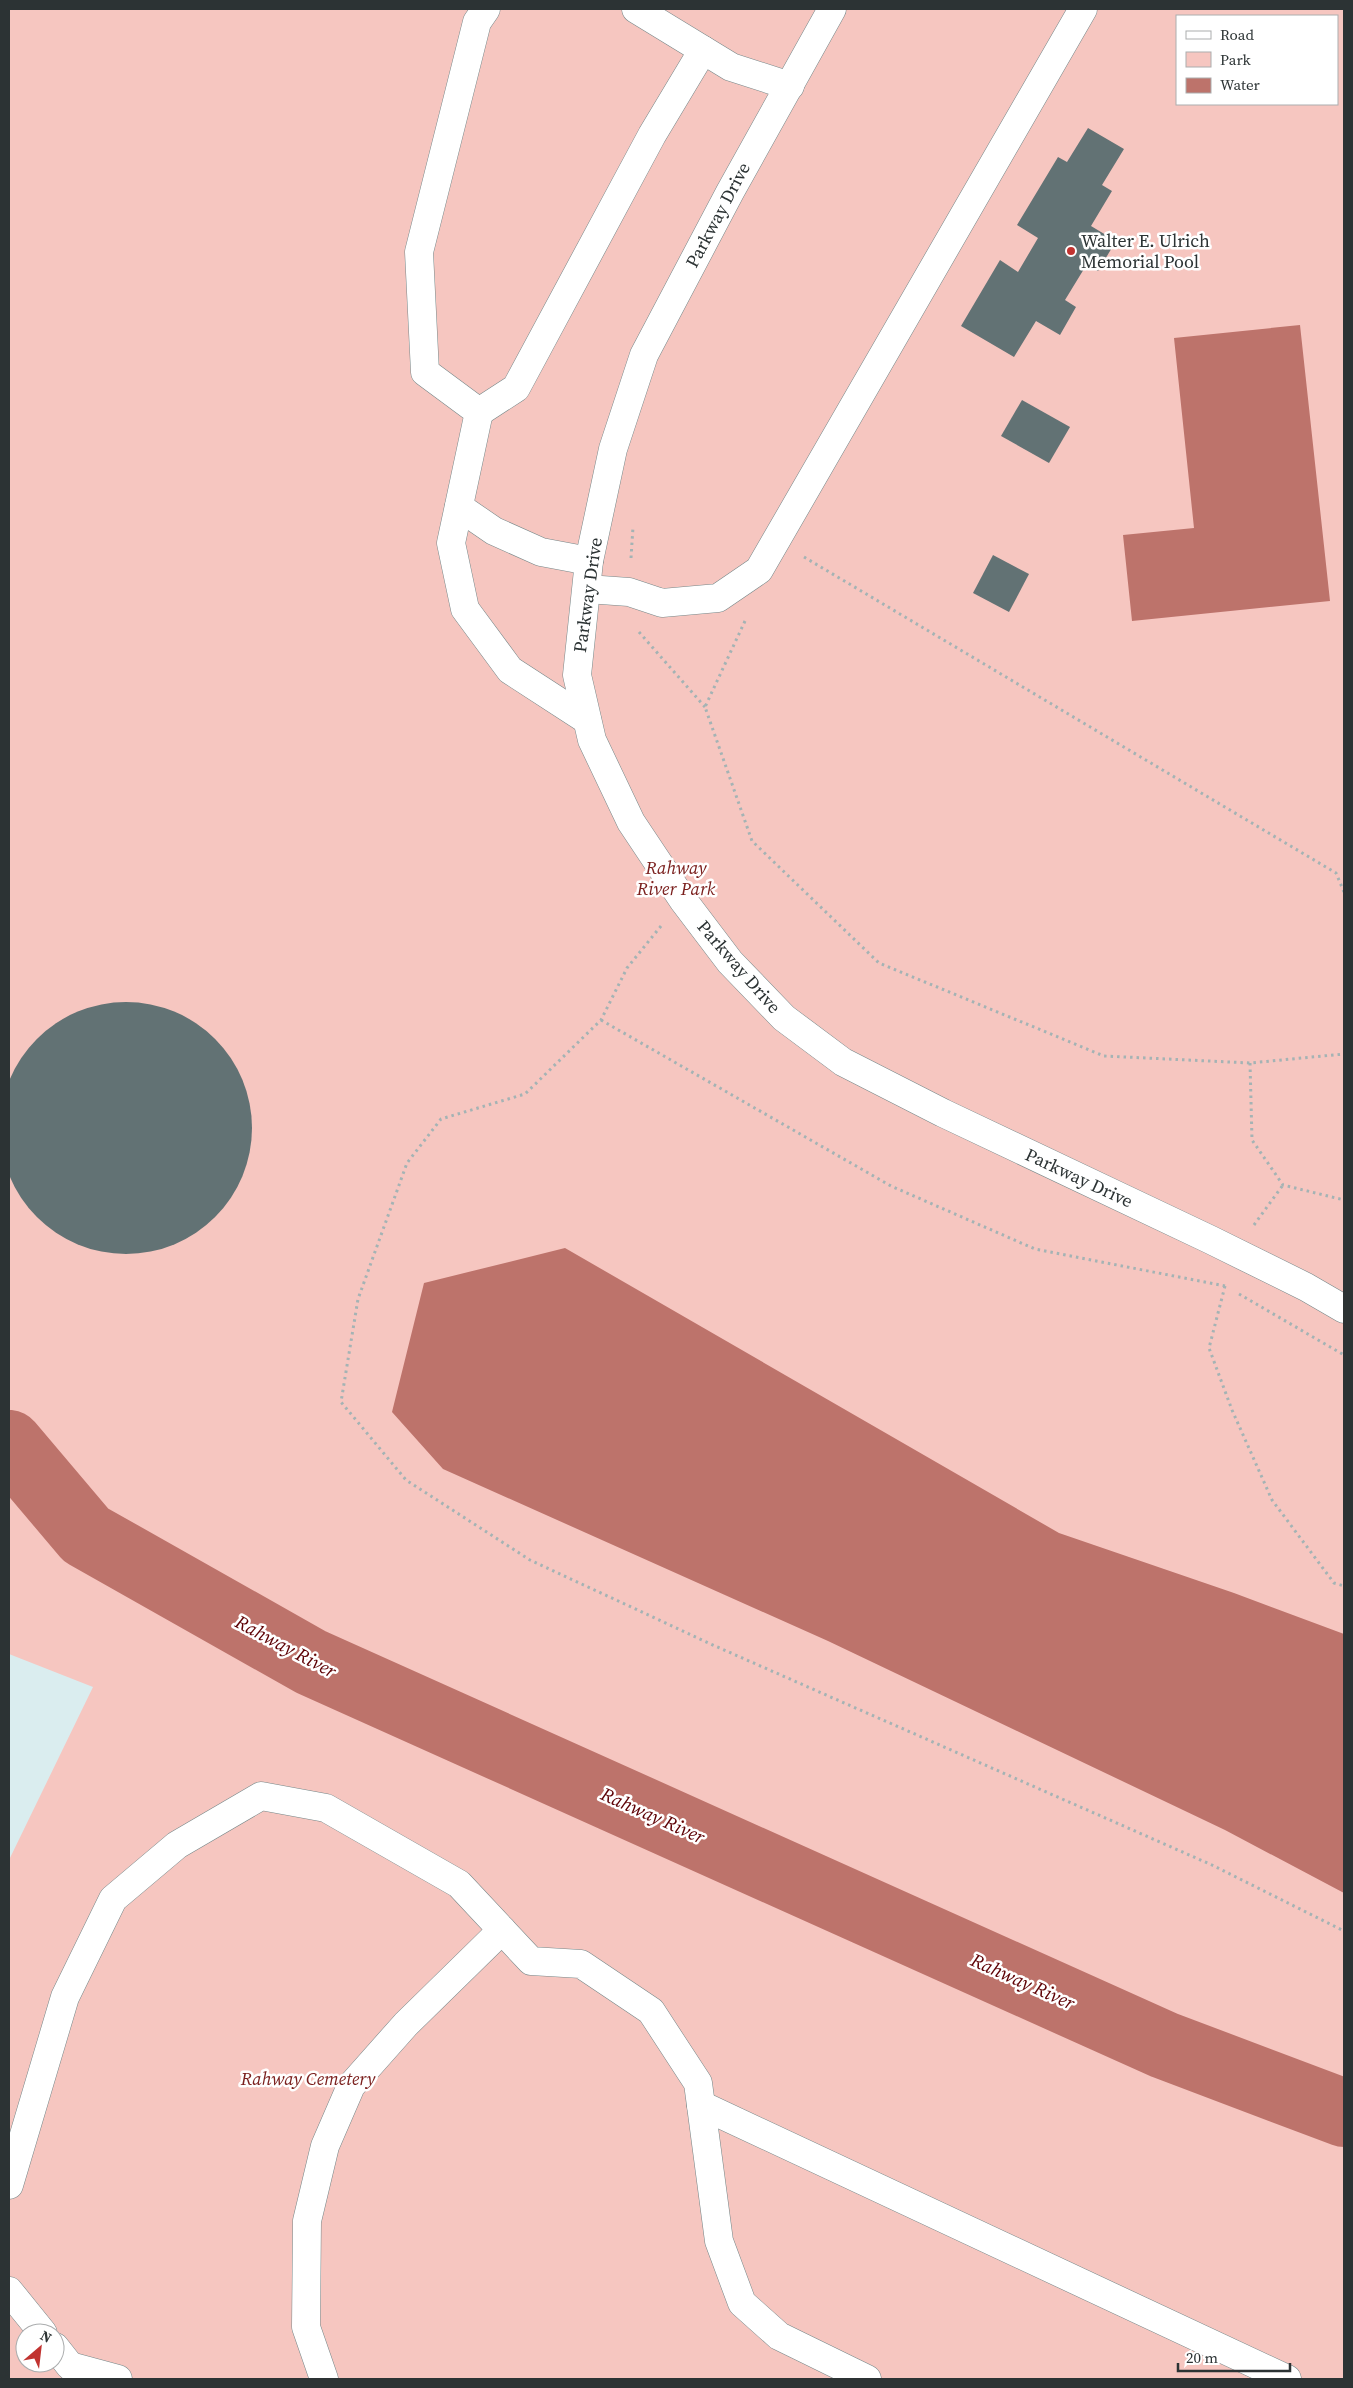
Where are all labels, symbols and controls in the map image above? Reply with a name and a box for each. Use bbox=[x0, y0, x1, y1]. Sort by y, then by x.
legend bbox=[1176, 15, 1338, 105]
text: Road bbox=[1220, 24, 1254, 45]
text: Park bbox=[1220, 49, 1252, 70]
text: Water bbox=[1220, 74, 1261, 95]
street label: Parkway Drive bbox=[679, 158, 756, 272]
place label: Walter E. Ulrich Memorial Pool bbox=[1081, 228, 1210, 274]
marker: Walter E. Ulrich Memorial Pool bbox=[1065, 245, 1077, 257]
street label: Parkway Drive bbox=[567, 536, 608, 654]
park label: Rahway River Park bbox=[636, 855, 716, 901]
street label: Parkway Drive bbox=[692, 915, 787, 1019]
street label: Parkway Drive bbox=[1021, 1142, 1137, 1213]
water label: Rahway River bbox=[230, 1608, 342, 1684]
water label: Rahway River bbox=[596, 1780, 710, 1850]
water label: Rahway River bbox=[966, 1946, 1080, 2016]
park label: Rahway Cemetery bbox=[240, 2066, 376, 2091]
north arrow bbox=[15, 2323, 65, 2373]
text: N bbox=[37, 2325, 55, 2348]
scale bar bbox=[1178, 2340, 1290, 2372]
text: 20 m bbox=[1186, 2347, 1218, 2368]

